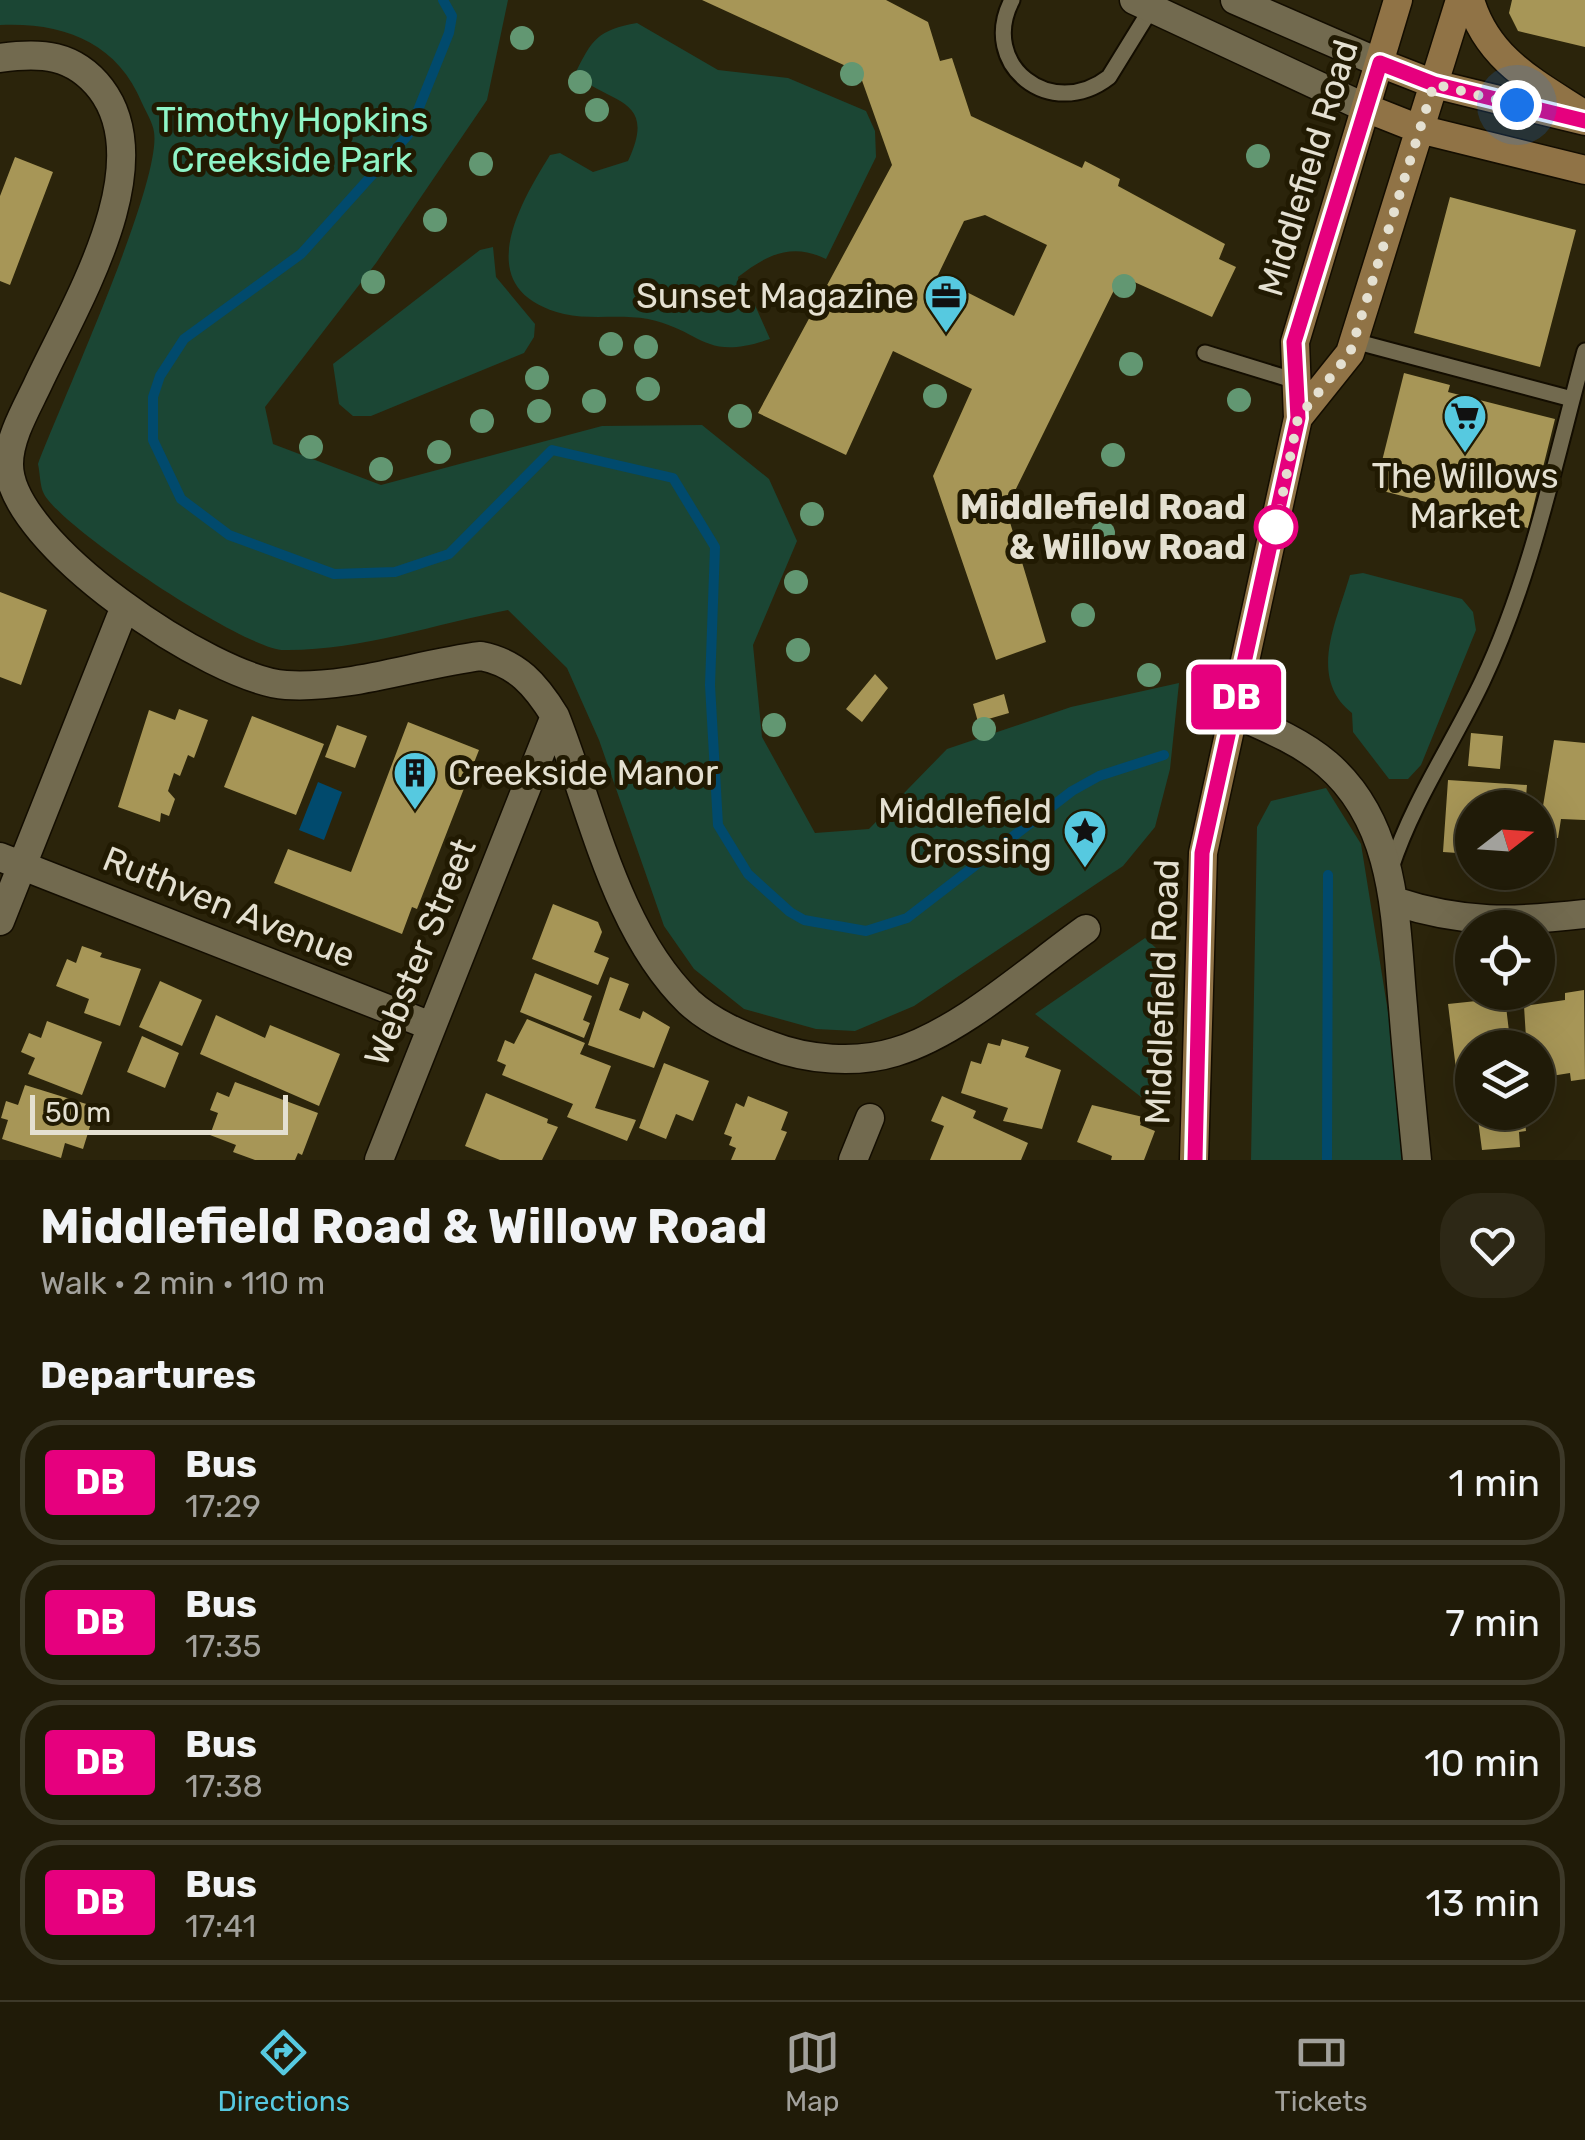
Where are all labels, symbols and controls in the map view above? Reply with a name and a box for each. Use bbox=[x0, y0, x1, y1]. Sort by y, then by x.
street label: Middlefield Road bbox=[1249, 35, 1367, 301]
your location bbox=[1492, 80, 1542, 130]
park label: Timothy Hopkins Creekside Park bbox=[156, 99, 428, 181]
office icon: Sunset Magazine bbox=[923, 273, 969, 334]
place label: Sunset Magazine bbox=[636, 275, 914, 317]
supermarket icon: The Willows Market bbox=[1442, 393, 1488, 454]
place label: The Willows Market bbox=[1371, 455, 1559, 537]
place label: Middlefield Road & Willow Road bbox=[960, 486, 1246, 568]
marker: Middlefield Road & Willow Road bbox=[1255, 506, 1297, 548]
line badge: DB bbox=[1191, 664, 1281, 730]
text: DB bbox=[1211, 676, 1261, 718]
building icon: Creekside Manor bbox=[392, 750, 438, 811]
place label: Creekside Manor bbox=[448, 752, 718, 794]
place label: Middlefield Crossing bbox=[878, 790, 1052, 872]
north arrow bbox=[1455, 790, 1555, 890]
map controls bbox=[1455, 790, 1555, 1130]
place icon: Middlefield Crossing bbox=[1062, 808, 1108, 869]
street label: Webster Street bbox=[355, 832, 485, 1072]
street label: Ruthven Avenue bbox=[97, 837, 361, 977]
street label: Middlefield Road bbox=[1136, 859, 1188, 1125]
button: locate bbox=[1455, 910, 1555, 1010]
button: layers bbox=[1455, 1030, 1555, 1130]
scale bar bbox=[30, 1090, 288, 1134]
text: 50 m bbox=[45, 1096, 111, 1129]
button: heart bbox=[1440, 1193, 1545, 1298]
text: Middlefield Road & Willow Road bbox=[40, 1198, 768, 1255]
text: Walk · 2 min · 110 m bbox=[40, 1264, 325, 1302]
text: Departures bbox=[40, 1352, 256, 1398]
text: Bus bbox=[185, 1441, 257, 1487]
text: 1 min bbox=[1448, 1460, 1540, 1506]
text: DB bbox=[75, 1461, 125, 1503]
text: 17:29 bbox=[185, 1487, 261, 1525]
text: Bus bbox=[185, 1581, 257, 1627]
text: 7 min bbox=[1445, 1600, 1540, 1646]
text: DB bbox=[75, 1601, 125, 1643]
text: 17:35 bbox=[185, 1627, 262, 1665]
text: Bus bbox=[185, 1721, 257, 1767]
text: 10 min bbox=[1424, 1740, 1540, 1786]
text: DB bbox=[75, 1741, 125, 1783]
text: 17:38 bbox=[185, 1767, 263, 1805]
text: Bus bbox=[185, 1861, 257, 1907]
text: 13 min bbox=[1426, 1880, 1540, 1926]
text: DB bbox=[75, 1881, 125, 1923]
text: 17:41 bbox=[185, 1907, 256, 1945]
tab: Directions bbox=[217, 2025, 350, 2118]
tab: Map bbox=[785, 2025, 840, 2118]
tab: Tickets bbox=[1275, 2025, 1368, 2118]

